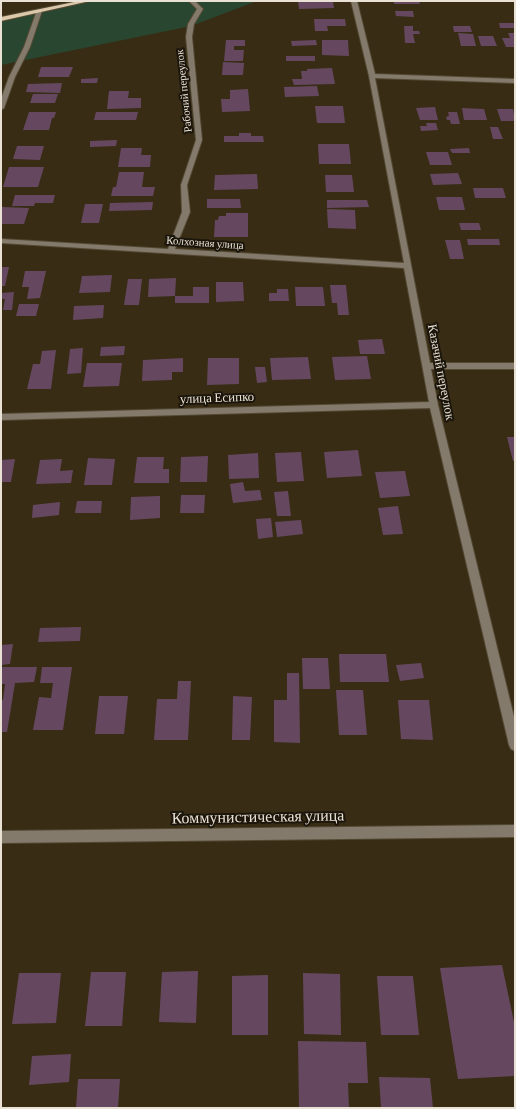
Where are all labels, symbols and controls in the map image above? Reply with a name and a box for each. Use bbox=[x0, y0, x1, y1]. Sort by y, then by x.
street label: Рабочий переулок bbox=[173, 49, 195, 133]
street label: Колхозная улица bbox=[166, 234, 244, 252]
street label: Казачий переулок bbox=[424, 323, 458, 421]
street label: улица Есипко bbox=[180, 389, 254, 407]
street label: Коммунистическая улица bbox=[171, 806, 345, 828]

